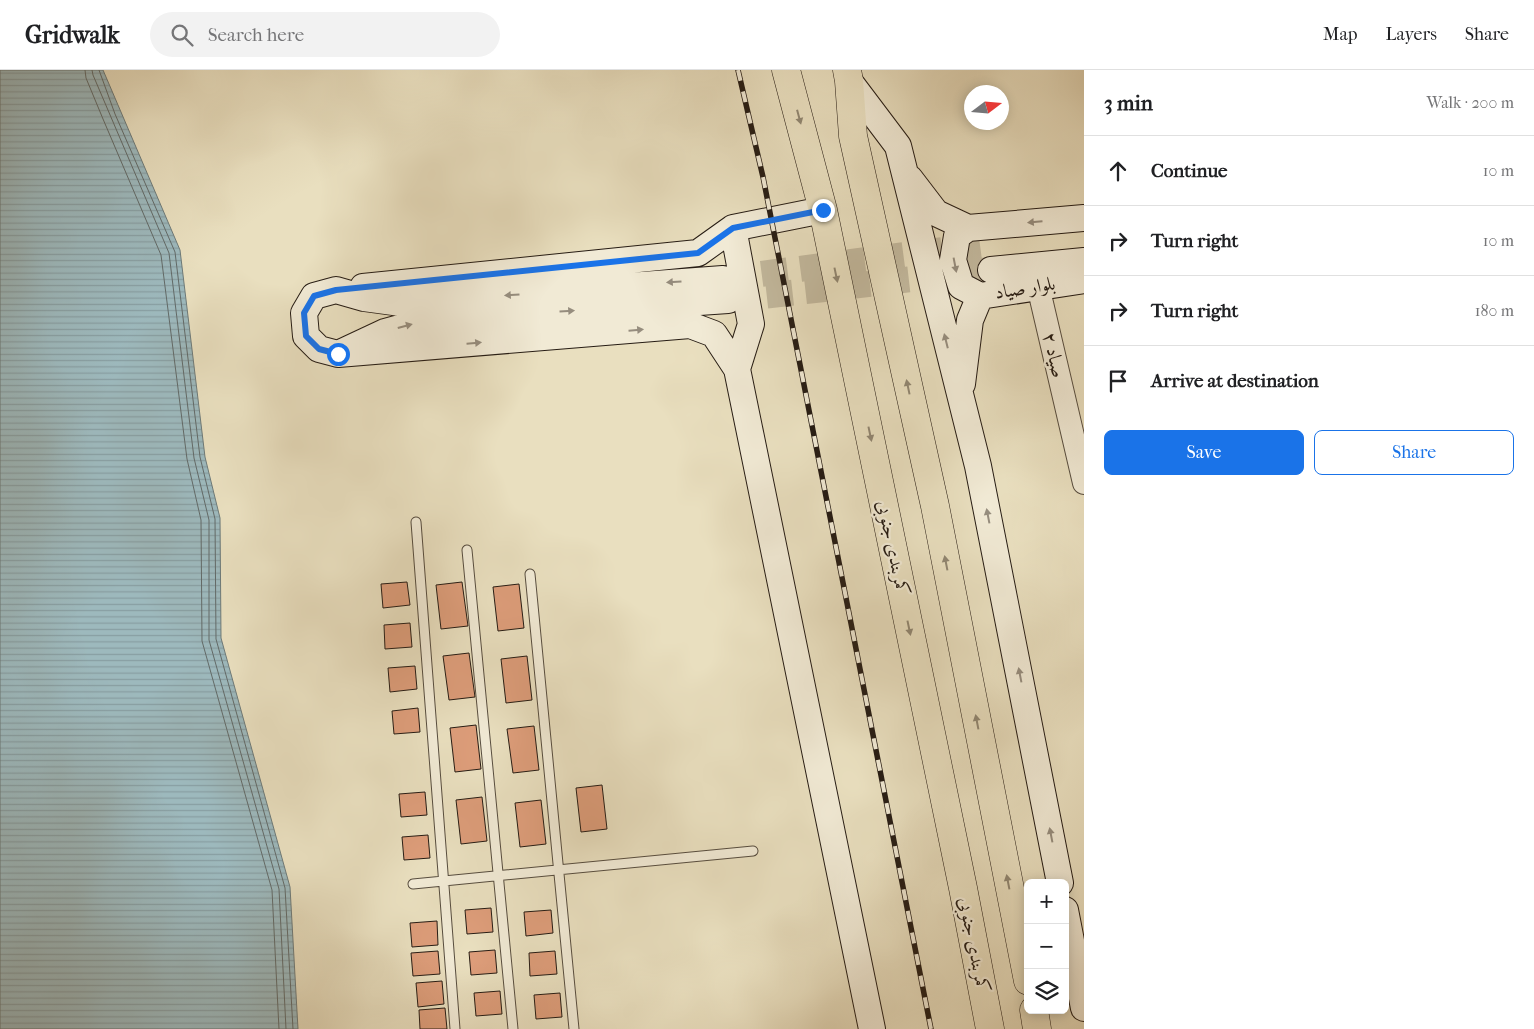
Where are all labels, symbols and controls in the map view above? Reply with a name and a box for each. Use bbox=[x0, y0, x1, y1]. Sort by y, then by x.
search box bbox=[150, 12, 500, 57]
text: Gridwalk bbox=[25, 21, 120, 49]
icon: search bbox=[168, 21, 196, 49]
text: Search here bbox=[208, 24, 304, 46]
text: Map bbox=[1323, 24, 1357, 45]
text: Layers bbox=[1385, 24, 1437, 45]
text: Share bbox=[1465, 24, 1509, 45]
north arrow bbox=[964, 85, 1009, 130]
text: 3 min bbox=[1104, 91, 1153, 115]
text: Walk · 200 m bbox=[1427, 93, 1514, 112]
one-way arrow bbox=[795, 110, 803, 125]
icon: ahead bbox=[1104, 157, 1132, 185]
text: Continue bbox=[1151, 160, 1227, 182]
text: 10 m bbox=[1483, 161, 1514, 180]
route end bbox=[812, 199, 835, 222]
one-way arrow bbox=[1027, 219, 1043, 227]
icon: right bbox=[1104, 227, 1132, 255]
text: Turn right bbox=[1151, 230, 1238, 252]
text: 10 m bbox=[1483, 231, 1514, 250]
one-way arrow bbox=[952, 258, 960, 274]
one-way arrow bbox=[833, 268, 841, 284]
street label: بلوار صیاد bbox=[993, 272, 1057, 304]
one-way arrow bbox=[666, 279, 682, 287]
one-way arrow bbox=[504, 291, 520, 299]
icon: right bbox=[1104, 297, 1132, 325]
text: Turn right bbox=[1151, 300, 1238, 322]
text: 180 m bbox=[1475, 301, 1514, 320]
one-way arrow bbox=[559, 307, 575, 315]
one-way arrow bbox=[398, 322, 413, 330]
one-way arrow bbox=[628, 325, 644, 333]
street label: صیاد ۲ bbox=[1038, 330, 1070, 380]
one-way arrow bbox=[942, 334, 950, 349]
one-way arrow bbox=[466, 339, 482, 347]
route start bbox=[327, 343, 350, 366]
icon: arrive bbox=[1104, 367, 1132, 395]
text: Arrive at destination bbox=[1151, 370, 1319, 392]
one-way arrow bbox=[904, 378, 912, 394]
one-way arrow bbox=[866, 427, 874, 443]
button: Save bbox=[1104, 430, 1304, 475]
button: Share bbox=[1314, 430, 1514, 475]
street label: کمربندی جنوبی bbox=[869, 498, 914, 598]
one-way arrow bbox=[984, 507, 992, 523]
one-way arrow bbox=[942, 555, 950, 570]
one-way arrow bbox=[906, 620, 914, 636]
one-way arrow bbox=[1016, 667, 1024, 683]
one-way arrow bbox=[973, 715, 981, 730]
one-way arrow bbox=[1047, 827, 1055, 842]
one-way arrow bbox=[1004, 874, 1012, 889]
map controls bbox=[1024, 879, 1069, 1014]
button: + bbox=[1024, 879, 1069, 924]
street label: کمربندی جنوبی bbox=[951, 895, 994, 995]
button: − bbox=[1024, 924, 1069, 969]
button: layers bbox=[1024, 969, 1069, 1014]

